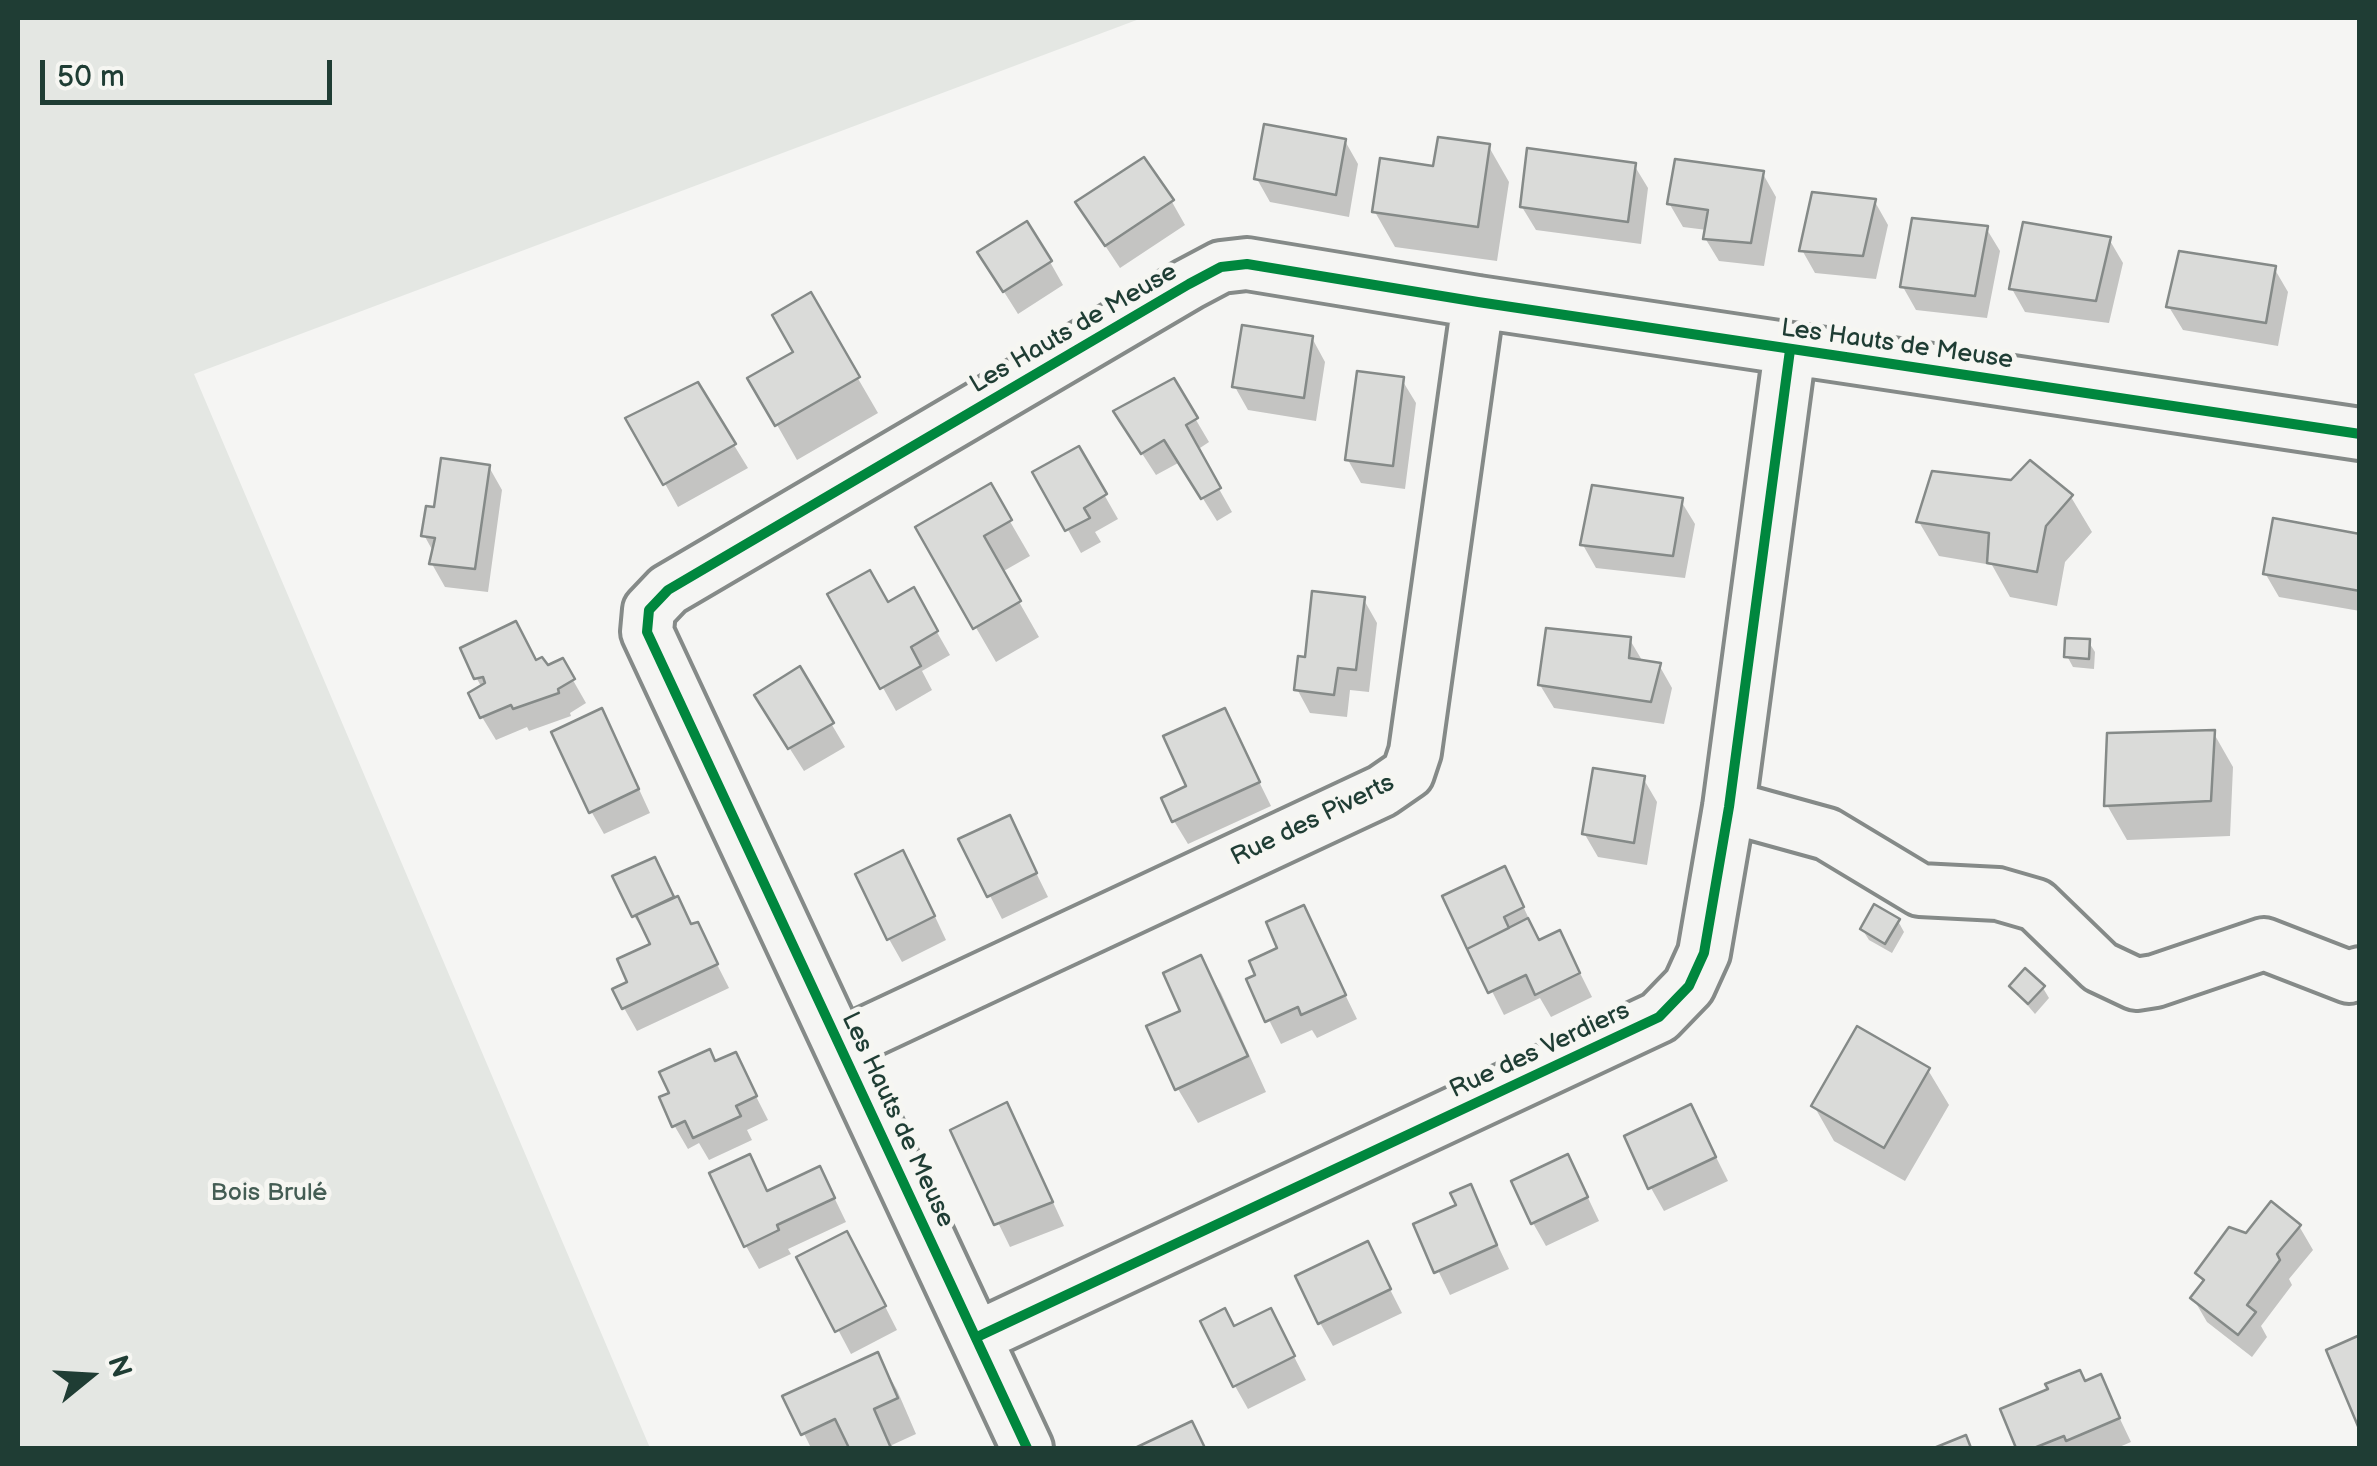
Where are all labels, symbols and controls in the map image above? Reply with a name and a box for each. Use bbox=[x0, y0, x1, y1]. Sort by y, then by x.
scale bar bbox=[45, 40, 338, 102]
text: 50 m bbox=[57, 59, 125, 95]
street label: Les Hauts de Meuse bbox=[965, 258, 1183, 400]
street label: Les Hauts de Meuse bbox=[1779, 314, 2015, 376]
street label: Rue des Piverts bbox=[1226, 769, 1400, 873]
street label: Rue des Verdiers bbox=[1445, 996, 1635, 1106]
street label: Les Hauts de Meuse bbox=[834, 1008, 960, 1232]
park label: Bois Brulé bbox=[211, 1179, 327, 1209]
north arrow bbox=[40, 1326, 140, 1426]
text: N bbox=[100, 1351, 138, 1382]

